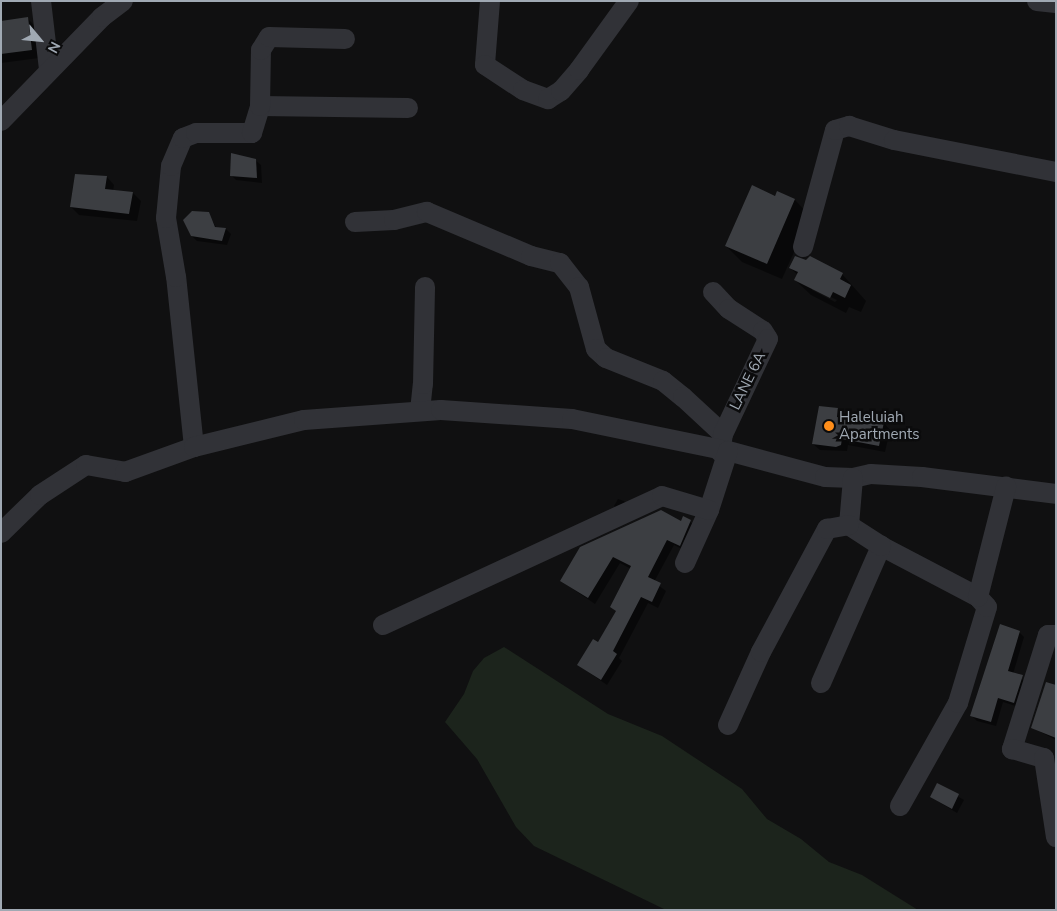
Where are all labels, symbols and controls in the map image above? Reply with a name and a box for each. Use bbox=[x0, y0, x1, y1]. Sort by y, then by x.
north arrow bbox=[15, 15, 65, 65]
text: N bbox=[43, 38, 65, 56]
street label: LANE 6A bbox=[726, 349, 770, 413]
place label: Haleluiah Apartments bbox=[839, 408, 919, 443]
marker: Haleluiah Apartments bbox=[823, 420, 835, 432]

